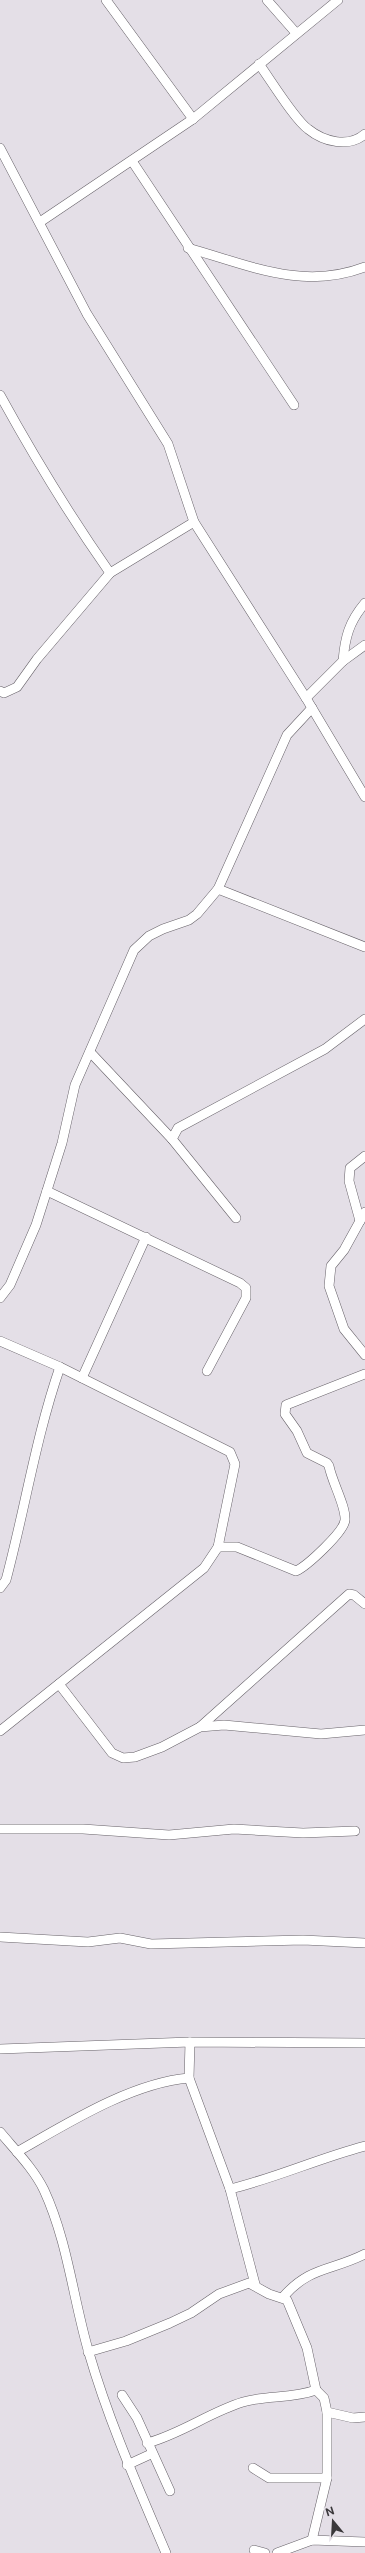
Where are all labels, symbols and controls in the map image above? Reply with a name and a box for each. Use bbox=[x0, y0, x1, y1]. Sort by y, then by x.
north arrow bbox=[313, 2501, 353, 2541]
text: N bbox=[324, 2504, 336, 2519]

